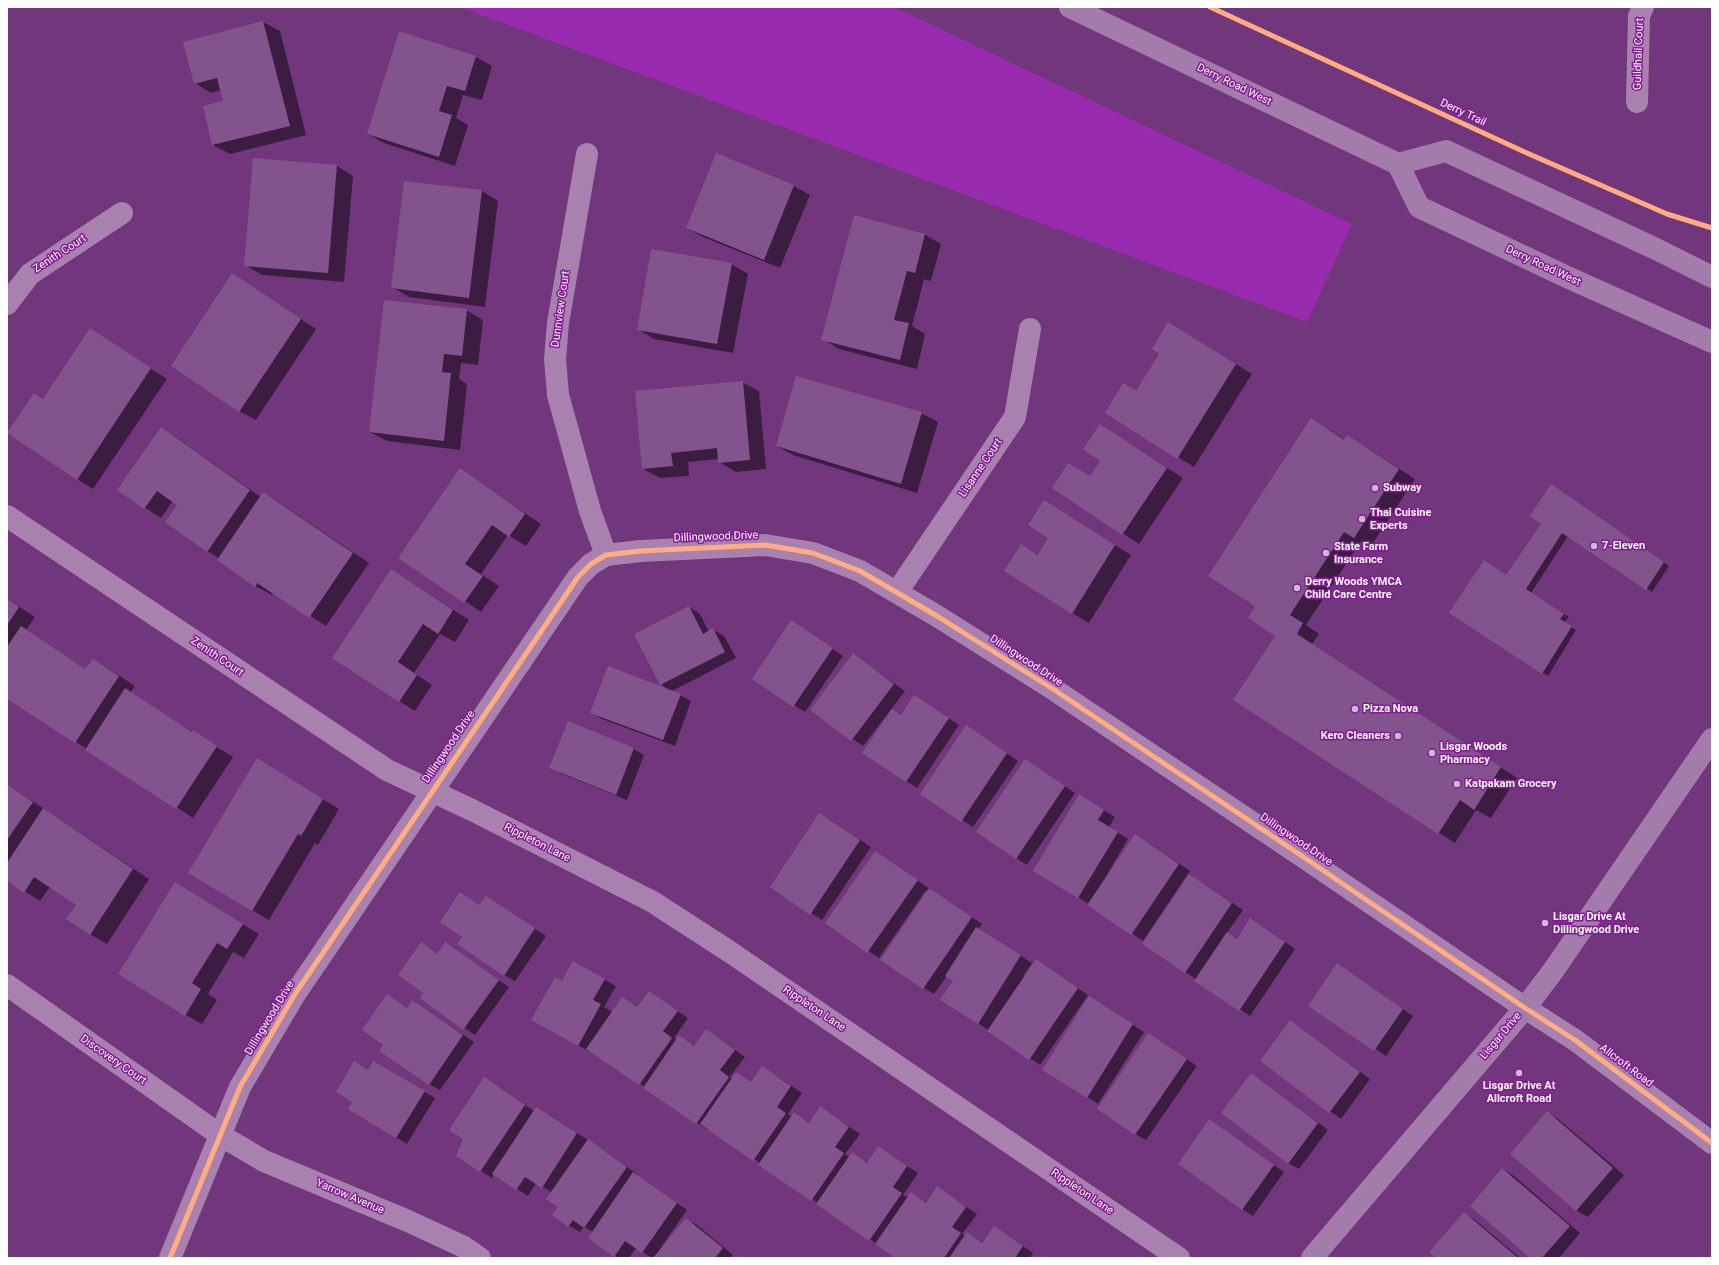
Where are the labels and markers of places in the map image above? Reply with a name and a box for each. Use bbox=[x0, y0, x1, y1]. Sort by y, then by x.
place label: Subway bbox=[1383, 481, 1422, 495]
marker: Subway bbox=[1370, 483, 1380, 493]
place label: Thai Cuisine Experts bbox=[1370, 506, 1431, 532]
marker: Thai Cuisine Experts bbox=[1357, 514, 1367, 524]
place label: 7-Eleven bbox=[1602, 539, 1645, 553]
place label: State Farm Insurance bbox=[1334, 540, 1388, 566]
marker: 7-Eleven bbox=[1589, 541, 1599, 551]
marker: State Farm Insurance bbox=[1321, 548, 1331, 558]
place label: Derry Woods YMCA Child Care Centre bbox=[1305, 575, 1402, 601]
marker: Derry Woods YMCA Child Care Centre bbox=[1292, 583, 1302, 593]
place label: Pizza Nova bbox=[1363, 702, 1418, 716]
marker: Pizza Nova bbox=[1350, 704, 1360, 714]
place label: Kero Cleaners bbox=[1321, 729, 1390, 743]
marker: Kero Cleaners bbox=[1393, 731, 1403, 741]
place label: Lisgar Woods Pharmacy bbox=[1440, 740, 1507, 766]
marker: Lisgar Woods Pharmacy bbox=[1427, 748, 1437, 758]
place label: Katpakam Grocery bbox=[1465, 777, 1557, 791]
marker: Katpakam Grocery bbox=[1452, 779, 1462, 789]
place label: Lisgar Drive At Dillingwood Drive bbox=[1553, 910, 1639, 936]
marker: Lisgar Drive At Dillingwood Drive bbox=[1540, 918, 1550, 928]
marker: Lisgar Drive At Allcroft Road bbox=[1514, 1068, 1524, 1078]
place label: Lisgar Drive At Allcroft Road bbox=[1483, 1079, 1555, 1105]

